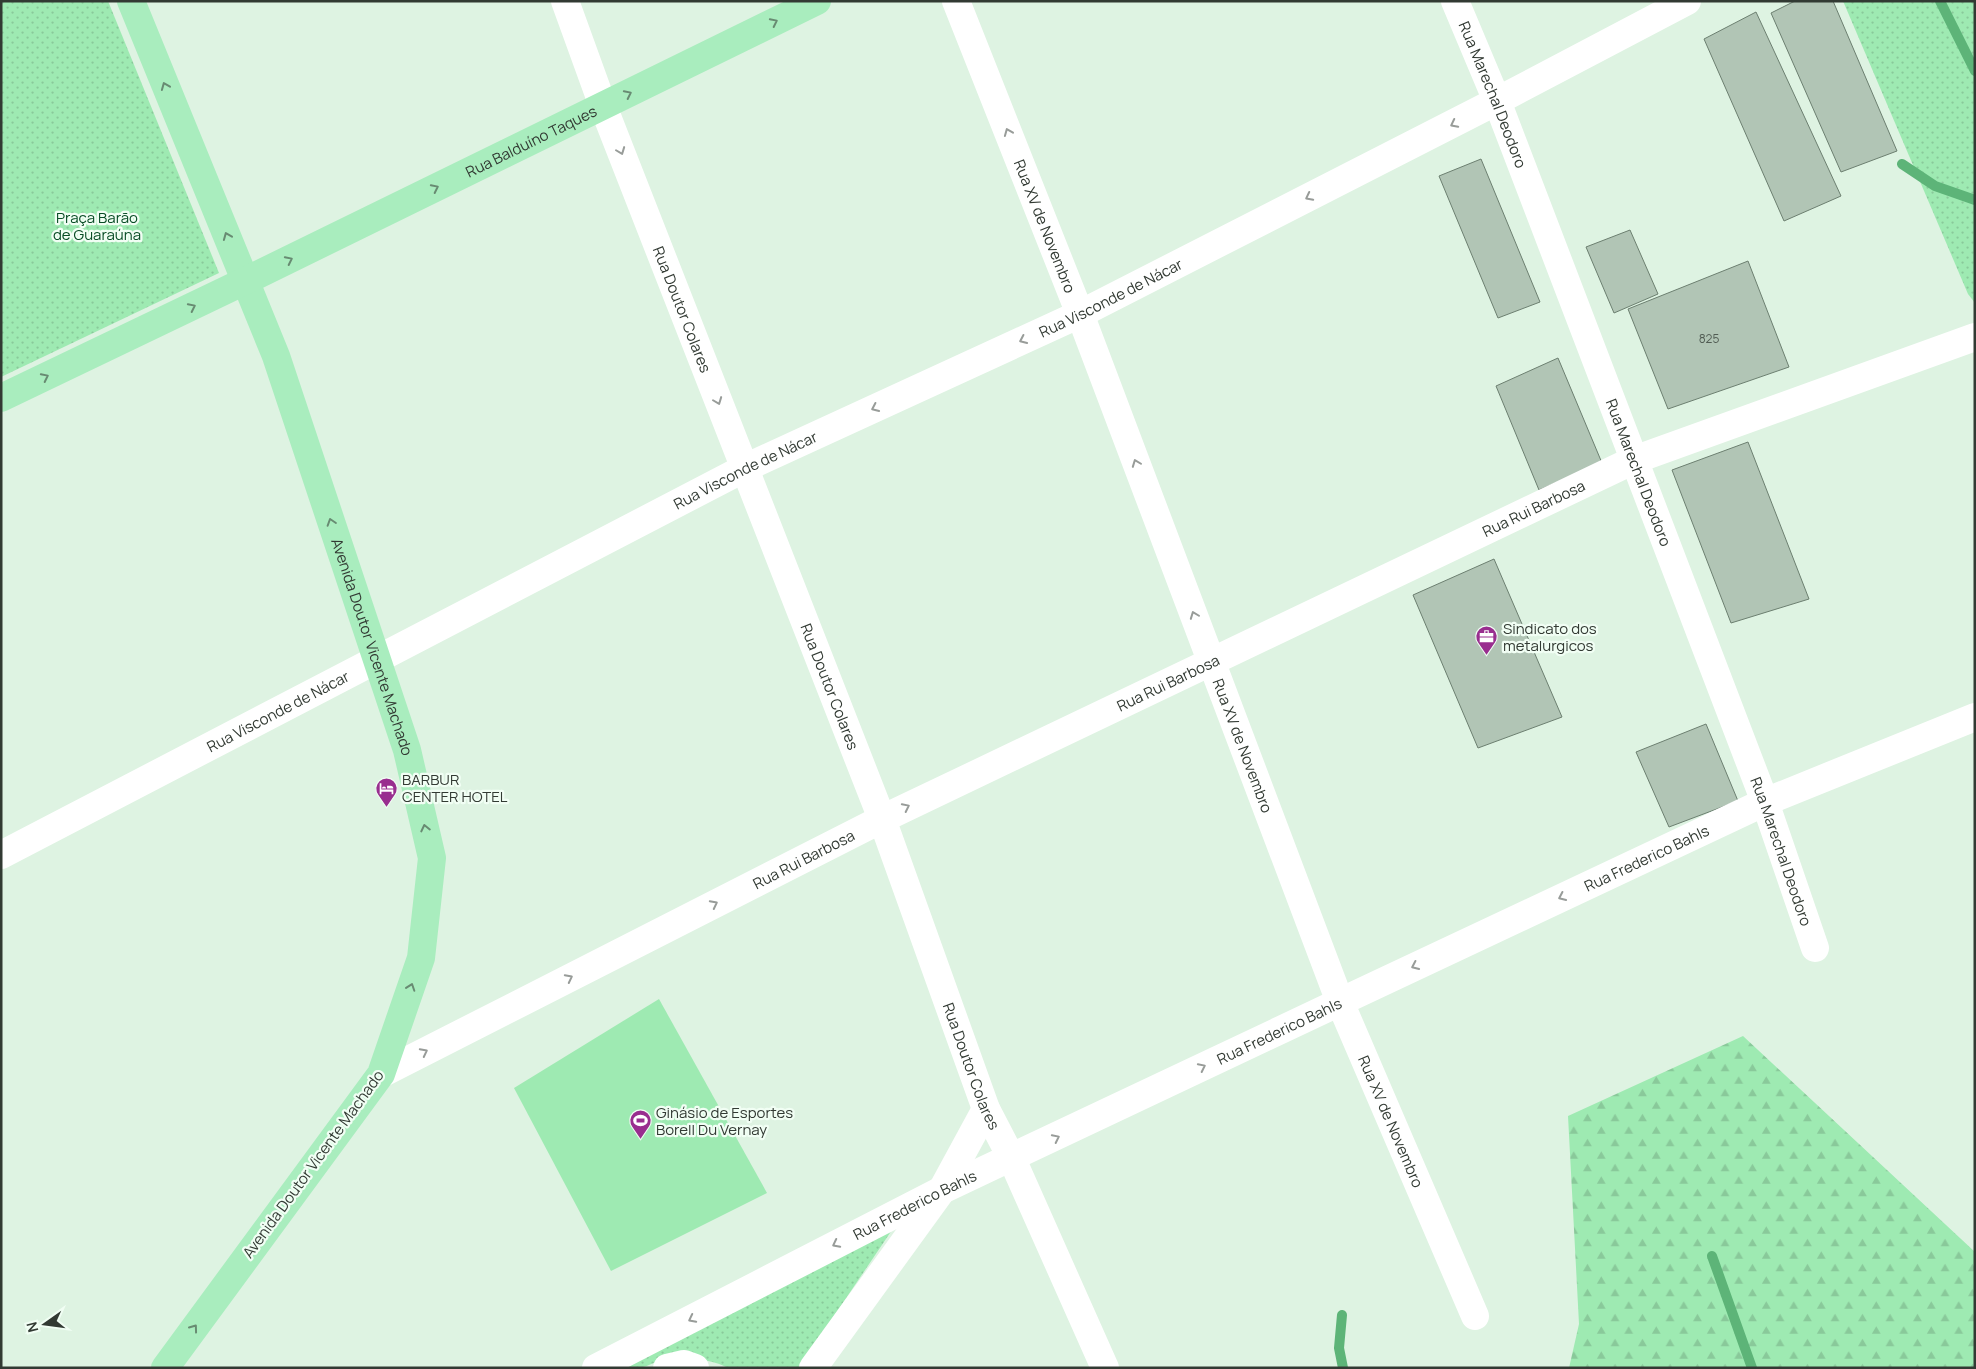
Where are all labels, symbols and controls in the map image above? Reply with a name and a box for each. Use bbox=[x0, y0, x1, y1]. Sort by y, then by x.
one-way arrow bbox=[769, 18, 778, 28]
street label: Rua Marechal Deodoro bbox=[1454, 18, 1532, 171]
one-way arrow bbox=[161, 82, 172, 91]
one-way arrow bbox=[623, 90, 632, 100]
street label: Rua Balduíno Taques bbox=[462, 100, 600, 182]
one-way arrow bbox=[1450, 118, 1459, 128]
one-way arrow bbox=[1003, 128, 1014, 137]
one-way arrow bbox=[615, 147, 625, 155]
street label: Rua XV de Novembro bbox=[1009, 156, 1081, 296]
one-way arrow bbox=[430, 184, 439, 195]
one-way arrow bbox=[1305, 191, 1314, 201]
park label: Praça Barão de Guaraúna bbox=[53, 207, 141, 245]
one-way arrow bbox=[222, 232, 233, 241]
street label: Rua Doutor Colares bbox=[648, 243, 717, 376]
street label: Rua Visconde de Nácar bbox=[1035, 253, 1186, 342]
one-way arrow bbox=[284, 256, 293, 266]
one-way arrow bbox=[187, 302, 196, 313]
house number: 825 bbox=[1699, 330, 1719, 347]
one-way arrow bbox=[1019, 334, 1028, 345]
one-way arrow bbox=[40, 372, 49, 383]
one-way arrow bbox=[712, 396, 722, 405]
street label: Rua Marechal Deodoro bbox=[1601, 396, 1677, 549]
one-way arrow bbox=[871, 402, 880, 413]
street label: Rua Visconde de Nácar bbox=[670, 426, 821, 514]
one-way arrow bbox=[1132, 459, 1142, 468]
street label: Rua Rui Barbosa bbox=[1479, 475, 1588, 542]
one-way arrow bbox=[327, 518, 337, 527]
street label: Avenida Doutor Vicente Machado bbox=[327, 535, 418, 758]
one-way arrow bbox=[1190, 611, 1200, 619]
place label: Sindicato dos metalurgicos bbox=[1503, 618, 1597, 656]
street label: Rua Doutor Colares bbox=[796, 620, 864, 753]
office icon: Sindicato dos metalurgicos bbox=[1475, 625, 1499, 656]
street label: Rua Rui Barbosa bbox=[1113, 649, 1223, 716]
street label: Rua Visconde de Nácar bbox=[203, 665, 353, 757]
street label: Rua XV de Novembro bbox=[1208, 675, 1278, 816]
place label: BARBUR CENTER HOTEL bbox=[402, 769, 508, 807]
street label: Rua Marechal Deodoro bbox=[1746, 774, 1817, 929]
hotel icon: BARBUR CENTER HOTEL bbox=[374, 776, 398, 807]
one-way arrow bbox=[901, 803, 910, 813]
street label: Rua Frederico Bahls bbox=[1581, 819, 1712, 896]
one-way arrow bbox=[420, 823, 431, 832]
street label: Rua Rui Barbosa bbox=[749, 824, 858, 894]
one-way arrow bbox=[1558, 891, 1567, 902]
one-way arrow bbox=[709, 900, 718, 910]
one-way arrow bbox=[1411, 960, 1420, 971]
one-way arrow bbox=[564, 974, 573, 984]
one-way arrow bbox=[405, 983, 415, 992]
street label: Rua Frederico Bahls bbox=[1213, 992, 1345, 1069]
street label: Rua Doutor Colares bbox=[938, 1000, 1005, 1133]
one-way arrow bbox=[419, 1048, 428, 1058]
street label: Rua XV de Novembro bbox=[1354, 1052, 1429, 1191]
one-way arrow bbox=[1197, 1063, 1206, 1074]
street label: Avenida Doutor Vicente Machado bbox=[238, 1066, 388, 1262]
place label: Ginásio de Esportes Borell Du Vernay bbox=[656, 1102, 793, 1140]
sports icon: Ginásio de Esportes Borell Du Vernay bbox=[628, 1109, 652, 1140]
one-way arrow bbox=[1051, 1133, 1060, 1144]
street label: Rua Frederico Bahls bbox=[849, 1165, 980, 1245]
one-way arrow bbox=[833, 1238, 842, 1248]
north arrow bbox=[20, 1299, 70, 1349]
one-way arrow bbox=[688, 1313, 697, 1323]
text: N bbox=[21, 1320, 42, 1334]
one-way arrow bbox=[188, 1325, 197, 1334]

